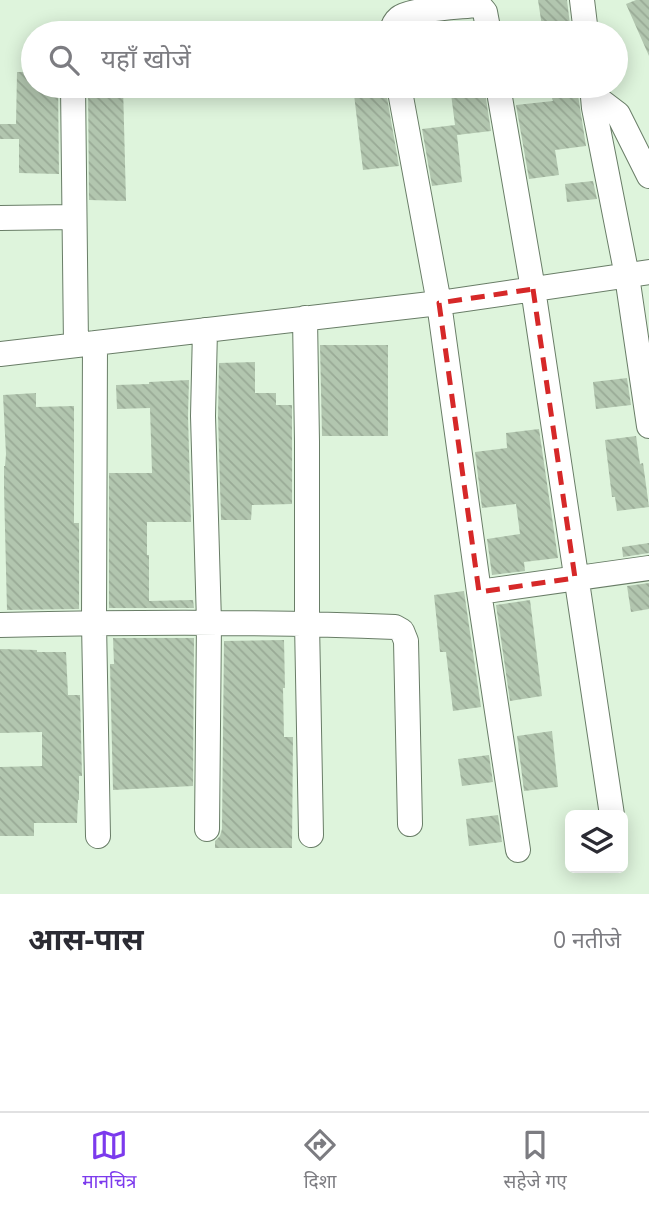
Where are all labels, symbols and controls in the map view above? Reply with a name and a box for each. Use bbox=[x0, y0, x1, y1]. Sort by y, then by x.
search box bbox=[21, 21, 628, 98]
text: यहाँ खोजें bbox=[101, 40, 191, 76]
icon: search bbox=[45, 41, 83, 79]
map controls bbox=[565, 810, 628, 873]
button: layers bbox=[565, 810, 628, 873]
text: आस-पास bbox=[28, 918, 144, 959]
text: 0 नतीजे bbox=[553, 923, 621, 955]
tab: मानचित्र bbox=[82, 1126, 137, 1196]
tab: दिशा bbox=[301, 1126, 339, 1196]
tab: सहेजे गए bbox=[504, 1126, 567, 1196]

